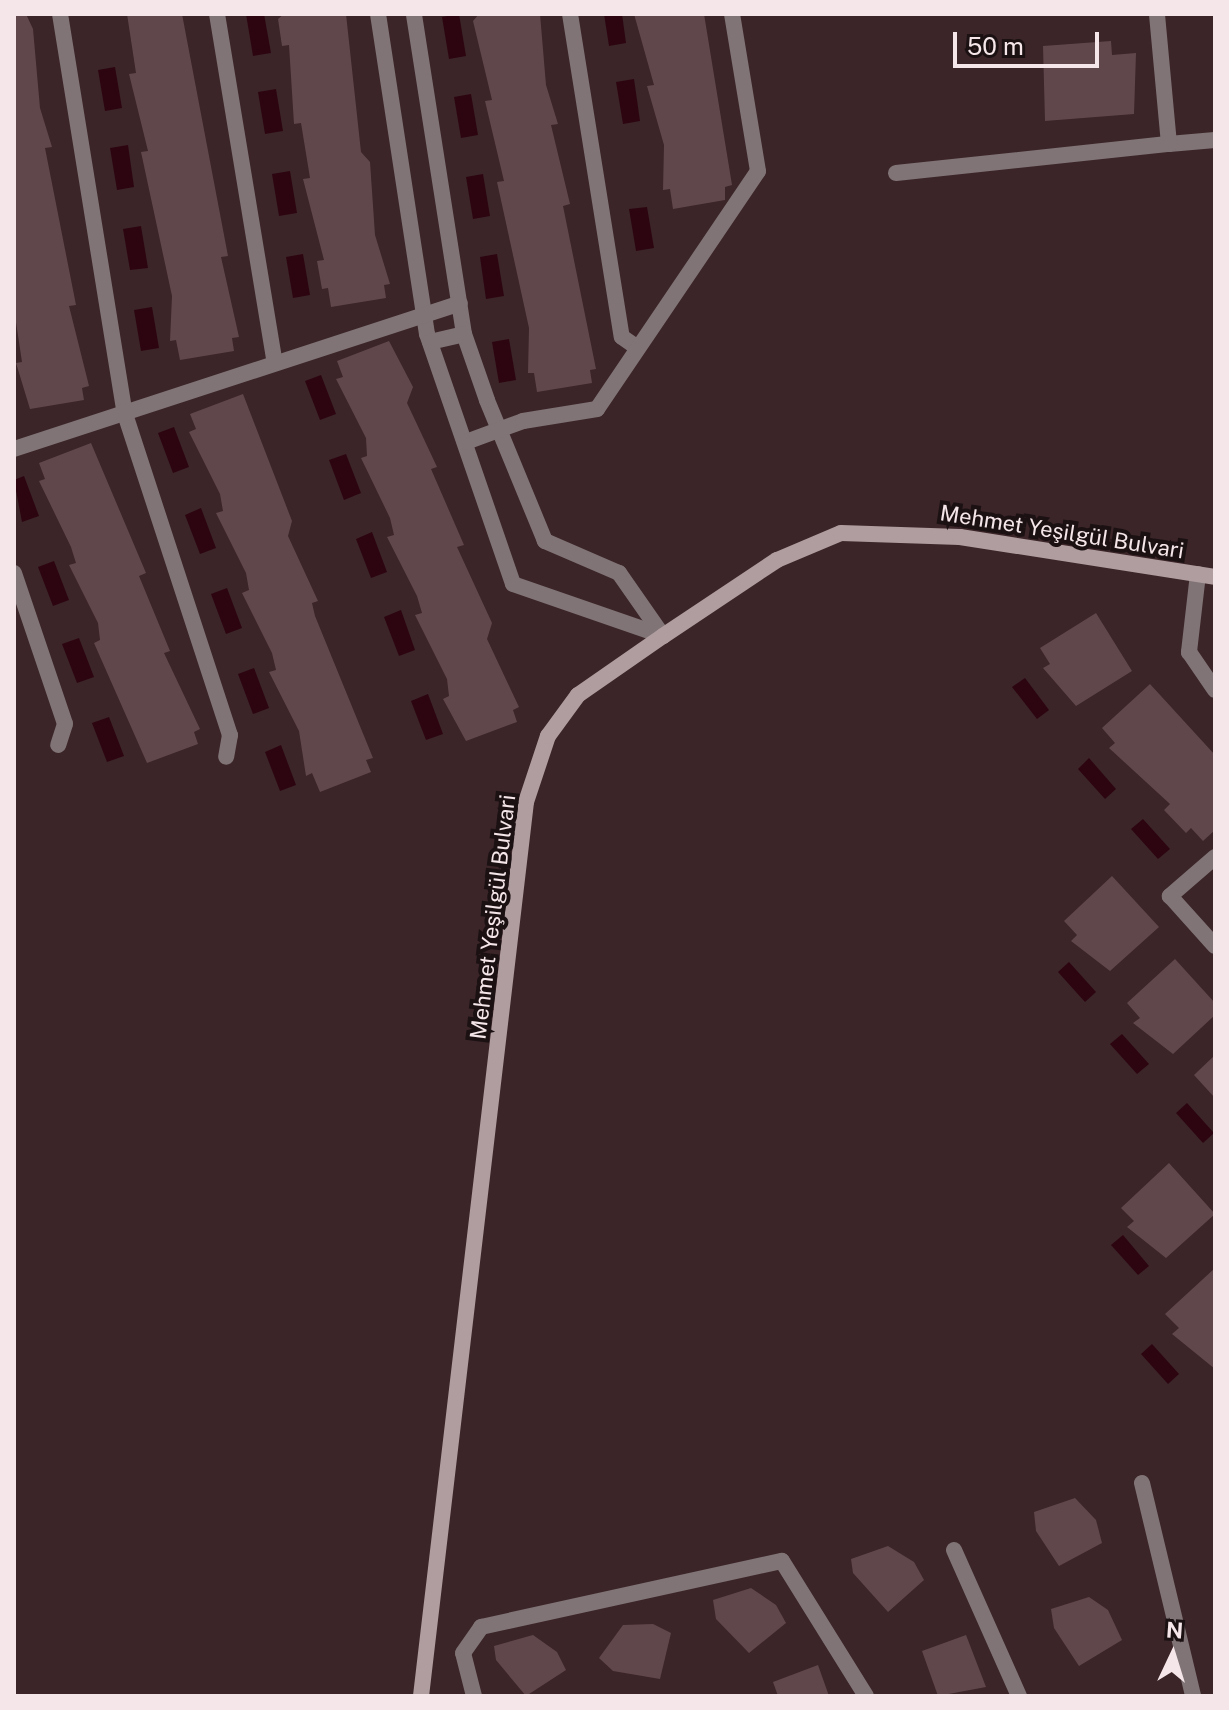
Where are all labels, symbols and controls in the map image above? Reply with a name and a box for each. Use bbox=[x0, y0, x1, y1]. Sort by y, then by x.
scale bar bbox=[957, 16, 1103, 66]
text: 50 m bbox=[967, 32, 1024, 60]
street label: Mehmet Yeşilgül Bulvari bbox=[938, 500, 1186, 564]
street label: Mehmet Yeşilgül Bulvari bbox=[465, 793, 521, 1041]
north arrow bbox=[1133, 1614, 1213, 1694]
text: N bbox=[1165, 1616, 1184, 1644]

